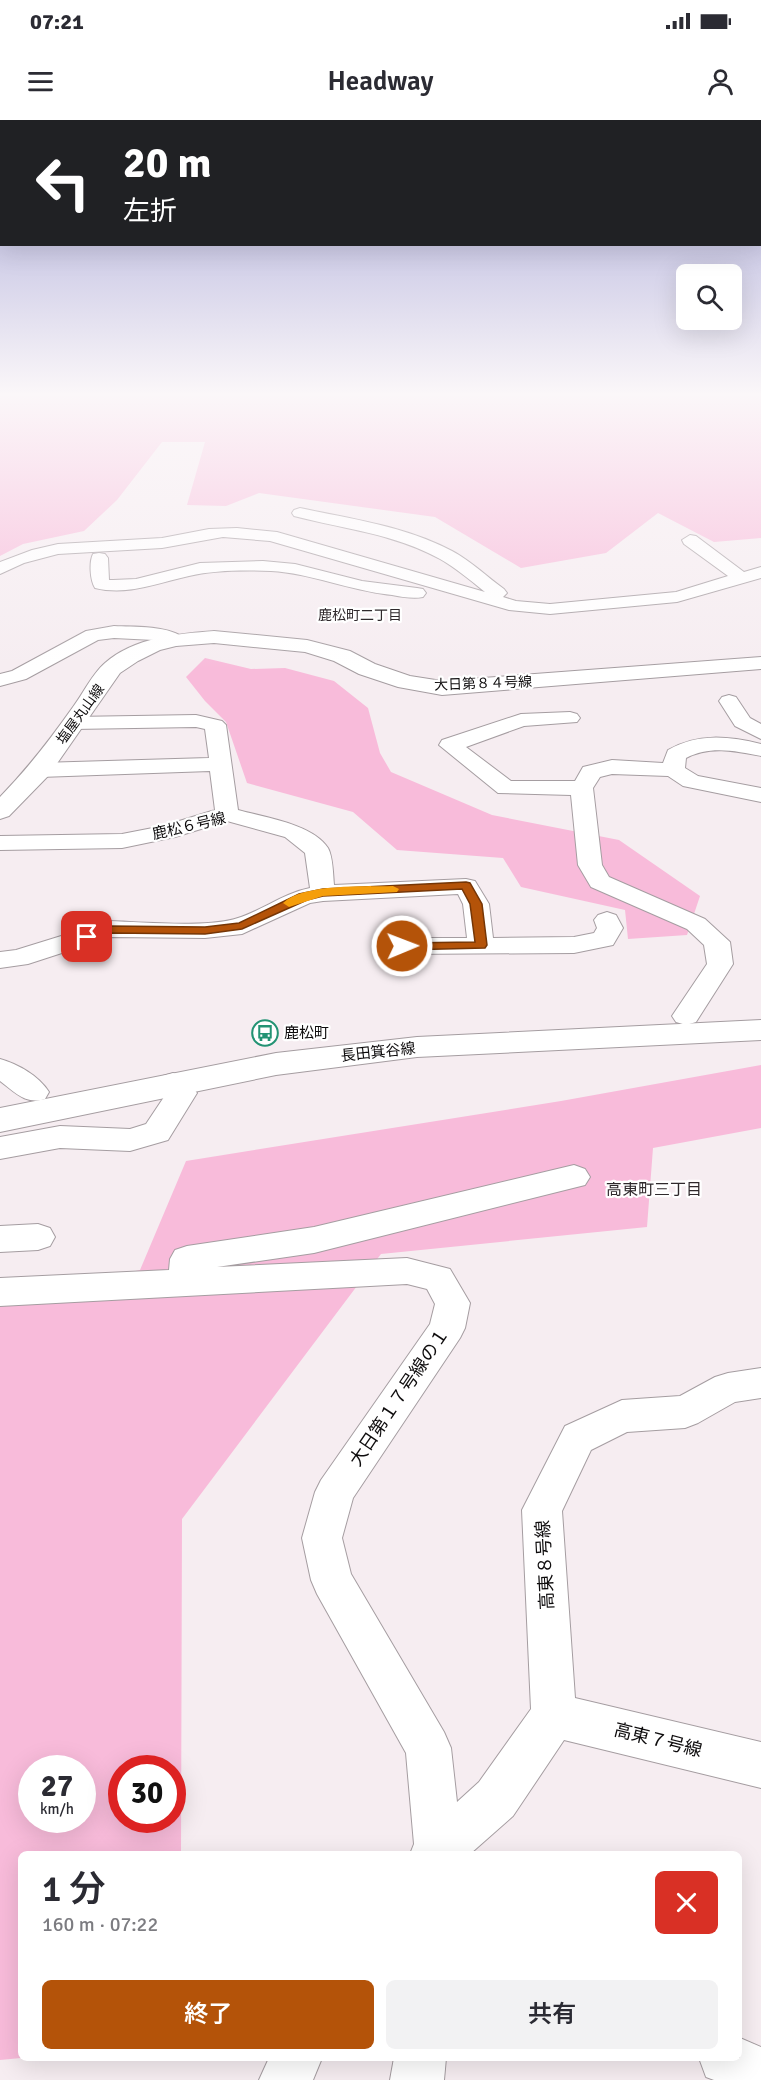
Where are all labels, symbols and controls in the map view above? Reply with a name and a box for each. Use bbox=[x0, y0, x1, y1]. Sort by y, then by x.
text: 07:21 bbox=[30, 8, 84, 35]
icon: menu bbox=[24, 65, 57, 98]
text: Headway bbox=[327, 65, 434, 98]
icon: person bbox=[704, 65, 737, 98]
text: 20 m bbox=[123, 138, 212, 189]
icon: left bbox=[24, 144, 102, 222]
text: 左折 bbox=[123, 195, 177, 228]
map controls bbox=[676, 264, 742, 330]
button: search bbox=[676, 264, 742, 330]
district label: 鹿松町二丁目 bbox=[318, 607, 402, 624]
street label: 大日第８４号線 bbox=[434, 673, 532, 694]
street label: 塩屋丸山線 bbox=[53, 681, 108, 748]
street label: 鹿松６号線 bbox=[150, 809, 228, 843]
pin bbox=[61, 911, 112, 962]
position arrow bbox=[370, 914, 434, 978]
icon: arrive bbox=[70, 920, 103, 953]
bus stop icon: 鹿松町 bbox=[250, 1018, 280, 1048]
place label: 鹿松町 bbox=[284, 1024, 329, 1042]
street label: 長田箕谷線 bbox=[340, 1039, 416, 1065]
district label: 高東町三丁目 bbox=[606, 1180, 702, 1200]
street label: 大日第１７号線の１ bbox=[345, 1324, 453, 1470]
street label: 高東８号線 bbox=[532, 1519, 558, 1611]
street label: 高東７号線 bbox=[612, 1718, 704, 1762]
speed limit sign: 30 bbox=[108, 1755, 186, 1833]
text: 27 bbox=[41, 1768, 73, 1805]
text: km/h bbox=[40, 1800, 74, 1818]
text: 1 分 bbox=[42, 1867, 105, 1912]
button: close bbox=[655, 1871, 718, 1934]
text: 160 m · 07:22 bbox=[42, 1912, 158, 1937]
button: 終了 bbox=[42, 1980, 374, 2049]
button: 共有 bbox=[386, 1980, 718, 2049]

